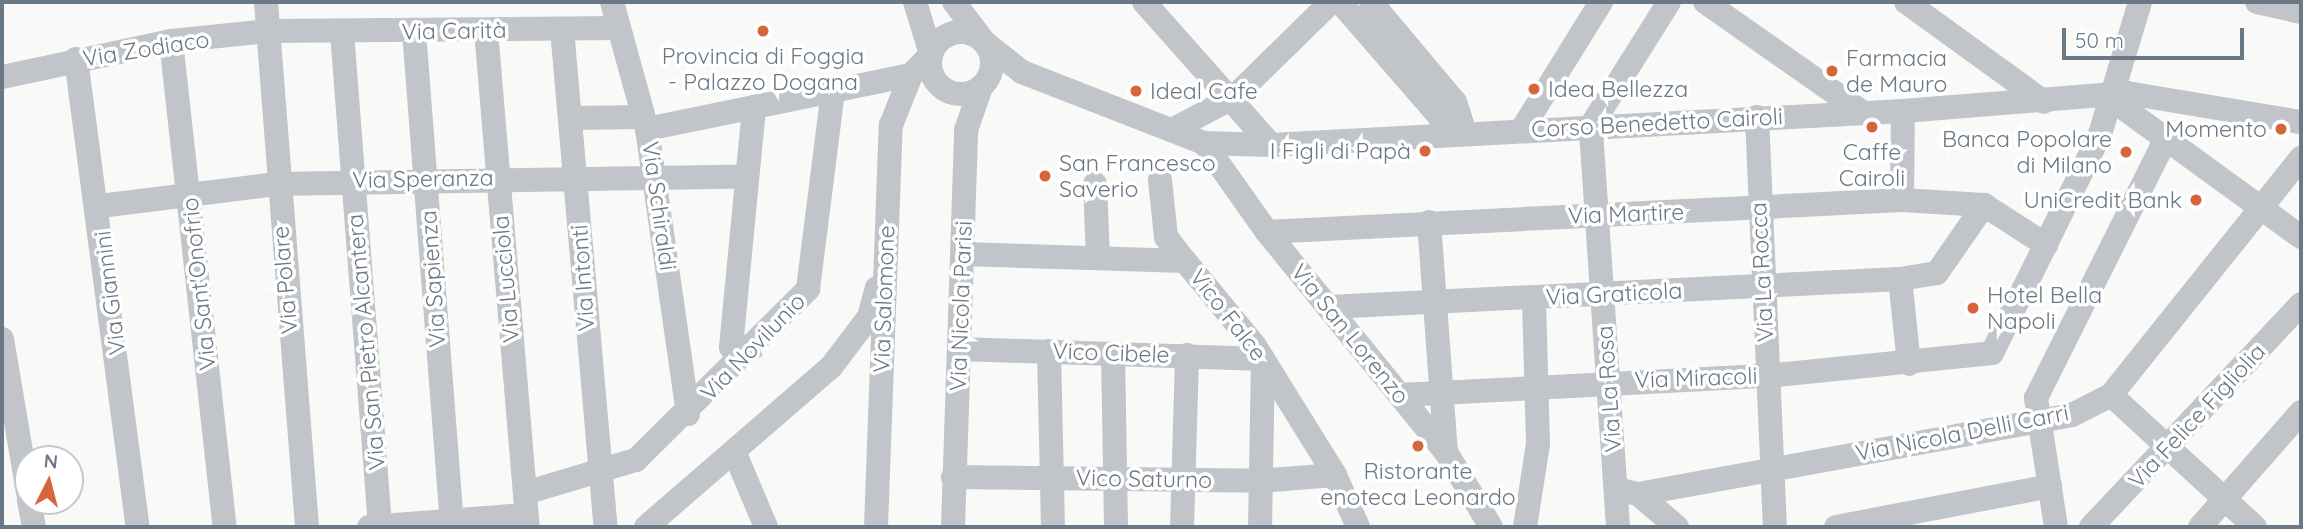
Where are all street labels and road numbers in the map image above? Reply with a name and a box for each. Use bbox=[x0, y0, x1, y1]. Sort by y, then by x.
street label: Via Carità bbox=[401, 16, 507, 46]
street label: Via Zodiaco bbox=[81, 25, 211, 73]
street label: Corso Benedetto Cairoli bbox=[1531, 103, 1783, 143]
street label: Via Schiraldi bbox=[636, 140, 682, 272]
street label: Via Speranza bbox=[352, 164, 494, 194]
street label: Via Sant'Onofrio bbox=[176, 196, 222, 372]
street label: Via Martire bbox=[1567, 198, 1685, 230]
street label: Via La Rocca bbox=[1745, 201, 1779, 343]
street label: Via Sapienza bbox=[414, 210, 452, 348]
street label: Via San Pietro Alcantera bbox=[341, 213, 391, 471]
street label: Via Lucciola bbox=[487, 214, 525, 344]
street label: Via Nicola Parisi bbox=[944, 220, 978, 392]
street label: Via Intonti bbox=[565, 224, 601, 332]
street label: Via Polare bbox=[267, 225, 303, 335]
street label: Via Salomone bbox=[868, 225, 900, 373]
street label: Via Giannini bbox=[89, 229, 131, 357]
street label: Via San Lorenzo bbox=[1285, 258, 1415, 410]
street label: Vico Falce bbox=[1184, 264, 1272, 366]
street label: Via Graticola bbox=[1545, 277, 1683, 311]
street label: Via Novilunio bbox=[695, 288, 811, 406]
street label: Via La Rosa bbox=[1591, 325, 1627, 453]
street label: Vico Cibele bbox=[1052, 337, 1170, 369]
street label: Via Felice Figliolia bbox=[2123, 338, 2271, 494]
street label: Via Miracoli bbox=[1634, 362, 1758, 394]
street label: Via Nicola Delli Carri bbox=[1853, 399, 2071, 467]
street label: Vico Saturno bbox=[1076, 464, 1212, 494]

